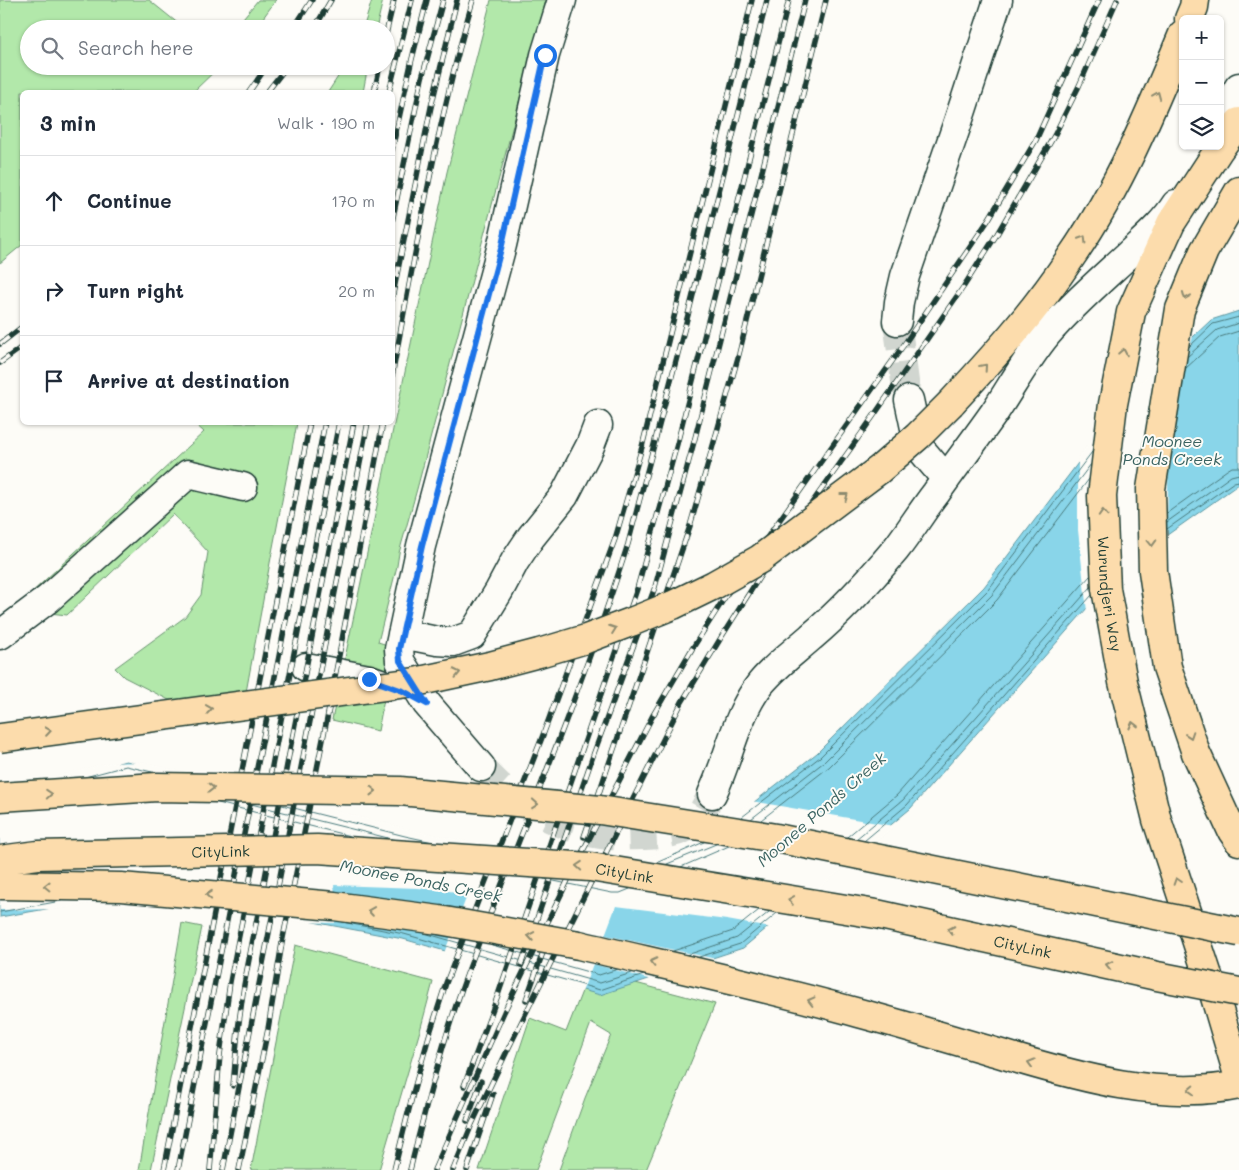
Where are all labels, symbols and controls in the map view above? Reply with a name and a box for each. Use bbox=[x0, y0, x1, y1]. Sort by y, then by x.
map controls bbox=[1179, 15, 1224, 150]
button: + bbox=[1179, 15, 1224, 60]
search box bbox=[20, 20, 395, 75]
icon: search bbox=[38, 34, 66, 62]
text: Search here bbox=[78, 35, 194, 60]
route start bbox=[534, 44, 557, 67]
button: − bbox=[1179, 60, 1224, 105]
one-way arrow bbox=[1151, 91, 1161, 100]
button: layers bbox=[1179, 105, 1224, 150]
text: 3 min bbox=[40, 109, 96, 136]
text: Walk · 190 m bbox=[277, 112, 375, 133]
icon: ahead bbox=[40, 187, 68, 215]
text: Continue bbox=[87, 188, 172, 213]
text: 170 m bbox=[331, 190, 375, 211]
one-way arrow bbox=[1077, 235, 1086, 244]
icon: right bbox=[40, 277, 68, 305]
text: Turn right bbox=[87, 278, 184, 303]
text: 20 m bbox=[338, 280, 375, 301]
one-way arrow bbox=[1181, 291, 1192, 300]
one-way arrow bbox=[1118, 347, 1128, 356]
one-way arrow bbox=[978, 364, 987, 373]
icon: arrive bbox=[40, 367, 68, 395]
text: Arrive at destination bbox=[87, 368, 290, 393]
water label: Moonee Ponds Creek bbox=[1123, 430, 1222, 469]
one-way arrow bbox=[839, 493, 849, 502]
one-way arrow bbox=[1097, 508, 1108, 516]
street label: Wurundjeri Way bbox=[1094, 535, 1127, 653]
one-way arrow bbox=[1147, 539, 1158, 547]
one-way arrow bbox=[608, 625, 617, 635]
route end bbox=[358, 668, 381, 691]
one-way arrow bbox=[452, 668, 461, 679]
one-way arrow bbox=[206, 704, 214, 715]
one-way arrow bbox=[1128, 720, 1139, 729]
one-way arrow bbox=[45, 726, 53, 737]
one-way arrow bbox=[1184, 731, 1194, 739]
water label: Moonee Ponds Creek bbox=[752, 747, 890, 871]
one-way arrow bbox=[208, 783, 215, 793]
one-way arrow bbox=[370, 785, 378, 796]
one-way arrow bbox=[45, 789, 53, 800]
one-way arrow bbox=[532, 798, 540, 809]
street label: CityLink bbox=[191, 840, 250, 862]
water label: Moonee Ponds Creek bbox=[338, 854, 504, 906]
street label: CityLink bbox=[594, 858, 655, 887]
one-way arrow bbox=[575, 861, 583, 872]
one-way arrow bbox=[1173, 878, 1183, 886]
one-way arrow bbox=[43, 880, 51, 891]
one-way arrow bbox=[205, 890, 213, 901]
one-way arrow bbox=[787, 895, 796, 905]
one-way arrow bbox=[366, 907, 375, 917]
one-way arrow bbox=[946, 925, 955, 936]
street label: CityLink bbox=[992, 930, 1053, 962]
one-way arrow bbox=[527, 932, 536, 942]
one-way arrow bbox=[649, 957, 657, 968]
one-way arrow bbox=[1105, 960, 1114, 971]
one-way arrow bbox=[806, 996, 815, 1007]
one-way arrow bbox=[1027, 1059, 1036, 1069]
one-way arrow bbox=[1186, 1084, 1194, 1095]

